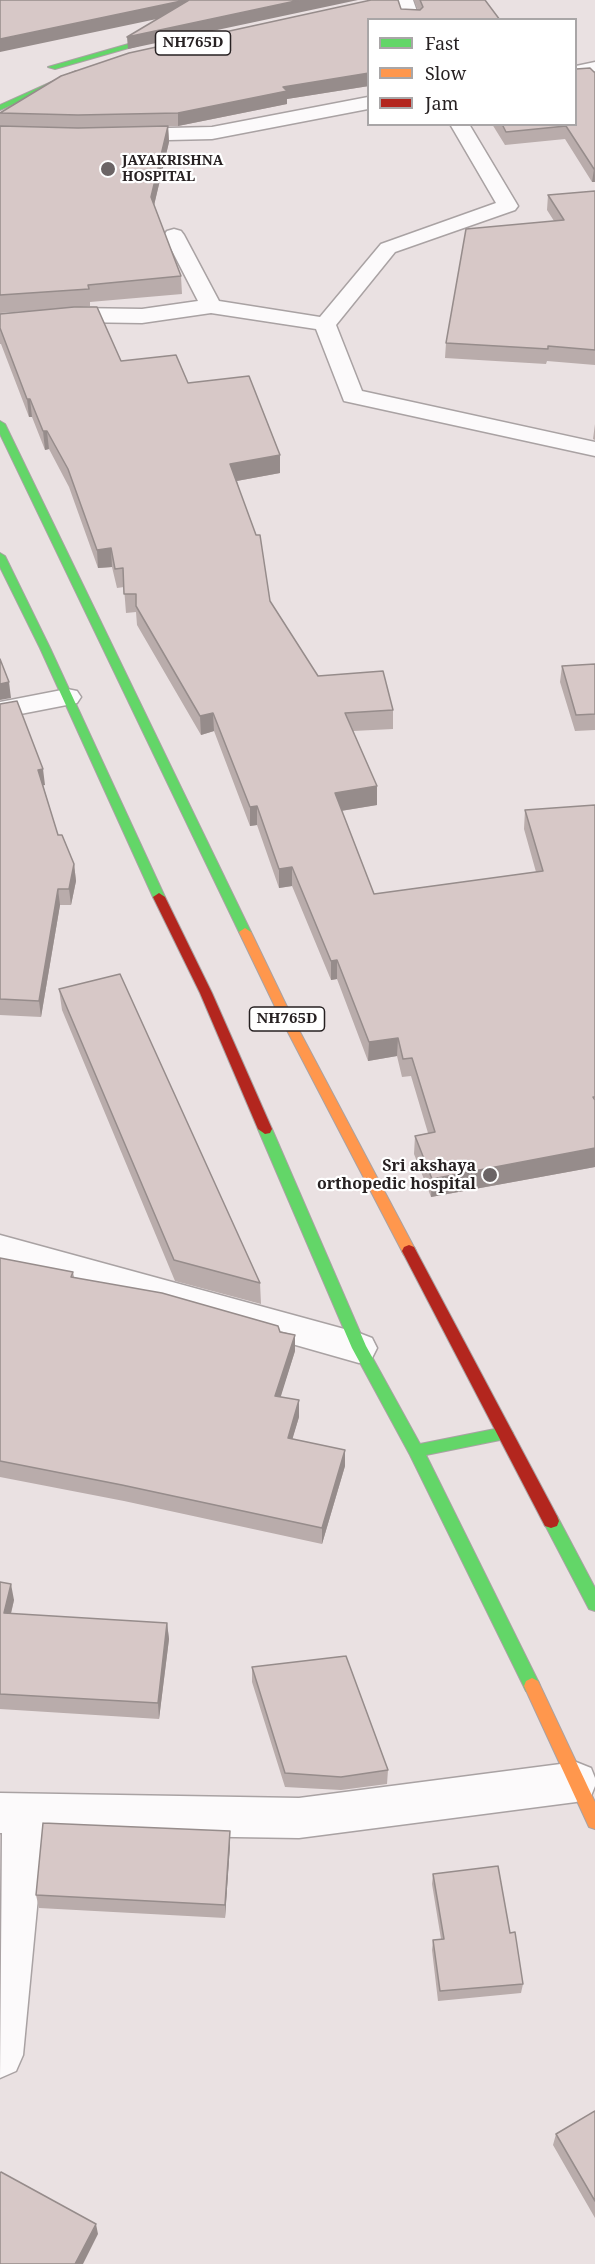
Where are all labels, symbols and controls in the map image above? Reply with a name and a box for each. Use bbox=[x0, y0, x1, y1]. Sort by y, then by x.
legend bbox=[367, 18, 577, 126]
road number: NH765D bbox=[156, 31, 230, 55]
text: Fast bbox=[425, 31, 460, 55]
text: Slow bbox=[425, 61, 466, 85]
text: Jam bbox=[425, 91, 459, 115]
place label: JAYAKRISHNA HOSPITAL bbox=[122, 153, 223, 186]
marker: JAYAKRISHNA HOSPITAL bbox=[99, 160, 117, 178]
road number: NH765D bbox=[250, 1007, 324, 1031]
place label: Sri akshaya orthopedic hospital bbox=[317, 1156, 476, 1194]
marker: Sri akshaya orthopedic hospital bbox=[481, 1166, 499, 1184]

